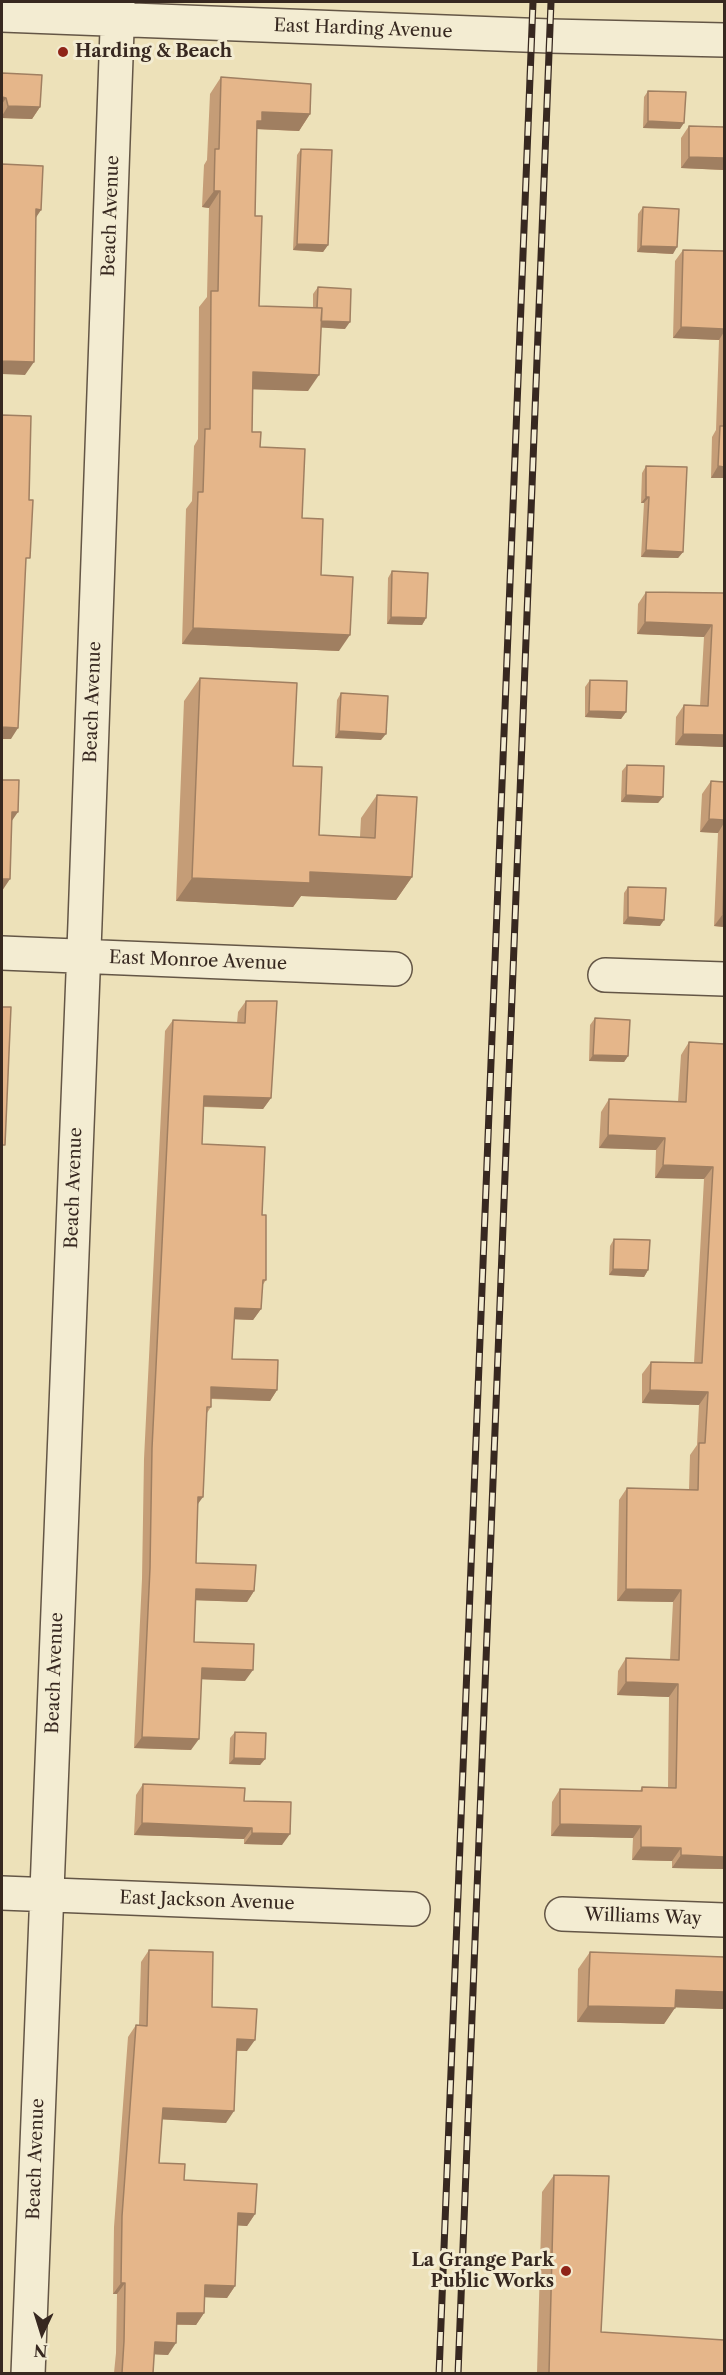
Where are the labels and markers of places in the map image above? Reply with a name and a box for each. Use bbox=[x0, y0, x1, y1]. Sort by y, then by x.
place label: Harding & Beach bbox=[75, 41, 232, 63]
marker: Harding & Beach bbox=[56, 45, 70, 59]
place label: La Grange Park Public Works bbox=[411, 2250, 554, 2292]
marker: La Grange Park Public Works bbox=[559, 2264, 573, 2278]

